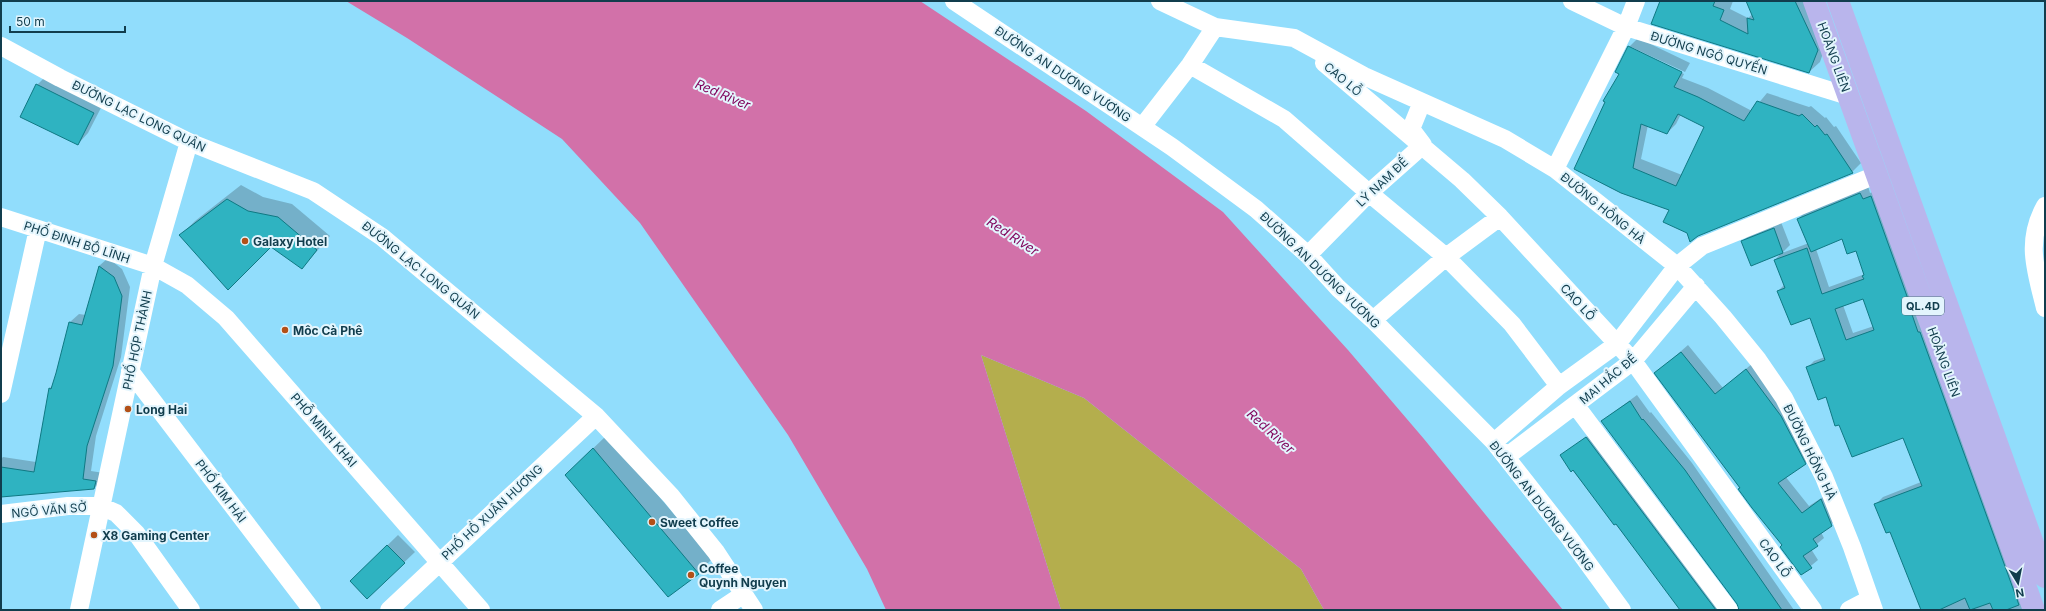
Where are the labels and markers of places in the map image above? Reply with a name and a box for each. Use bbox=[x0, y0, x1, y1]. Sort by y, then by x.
place label: Galaxy Hotel bbox=[253, 234, 327, 249]
marker: Galaxy Hotel bbox=[240, 236, 250, 246]
place label: Môc Cà Phê bbox=[293, 323, 363, 338]
marker: Môc Cà Phê bbox=[280, 325, 290, 335]
place label: Long Hai bbox=[136, 402, 187, 417]
marker: Long Hai bbox=[123, 404, 133, 414]
place label: Sweet Coffee bbox=[660, 515, 739, 530]
marker: Sweet Coffee bbox=[647, 517, 657, 527]
place label: X8 Gaming Center bbox=[102, 528, 209, 543]
marker: X8 Gaming Center bbox=[89, 530, 99, 540]
place label: Coffee Quynh Nguyen bbox=[699, 561, 787, 590]
marker: Coffee Quynh Nguyen bbox=[686, 570, 696, 580]

